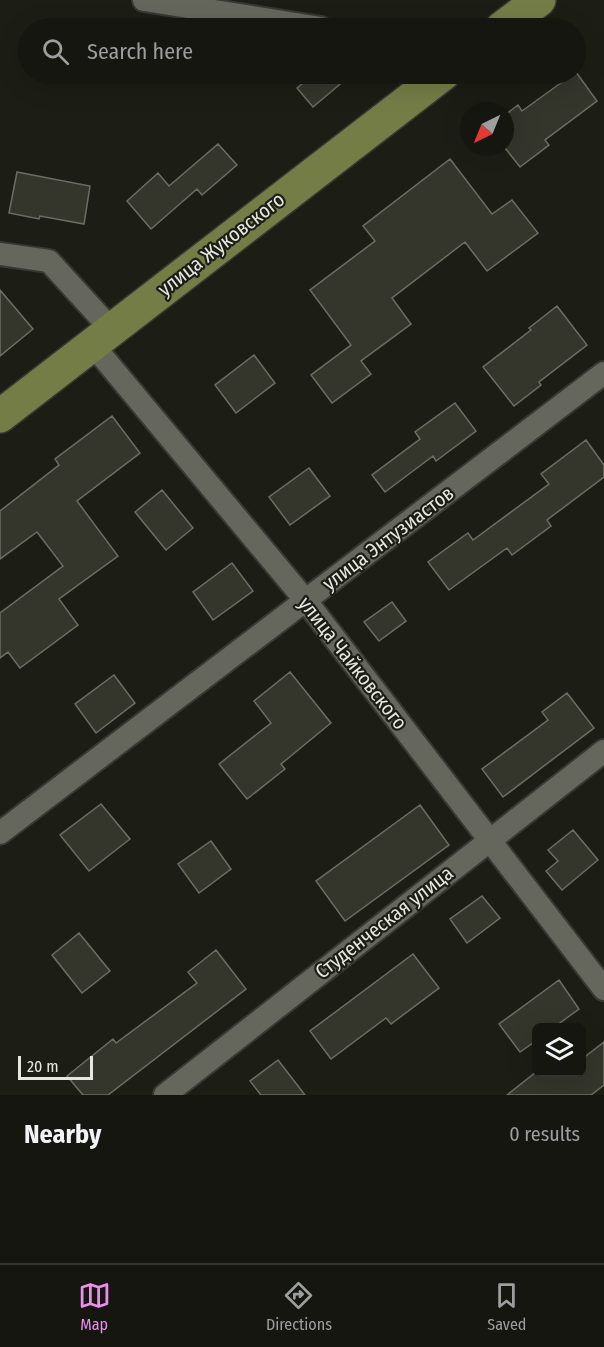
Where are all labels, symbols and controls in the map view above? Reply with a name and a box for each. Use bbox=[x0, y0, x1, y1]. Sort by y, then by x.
search box bbox=[18, 18, 586, 84]
icon: search bbox=[39, 35, 72, 68]
text: Search here bbox=[87, 38, 193, 65]
north arrow bbox=[460, 102, 514, 156]
street label: улица Жуковского bbox=[153, 187, 289, 301]
street label: улица Энтузиастов bbox=[318, 481, 458, 595]
street label: улица Чайковского bbox=[294, 592, 412, 734]
street label: Студенческая улица bbox=[310, 861, 458, 983]
map controls bbox=[532, 1023, 586, 1077]
button: layers bbox=[532, 1023, 586, 1077]
scale bar bbox=[18, 1053, 93, 1080]
text: 20 m bbox=[27, 1057, 58, 1076]
text: Nearby bbox=[24, 1119, 101, 1150]
text: 0 results bbox=[509, 1122, 580, 1146]
tab: Map bbox=[78, 1279, 111, 1334]
tab: Directions bbox=[266, 1279, 332, 1334]
tab: Saved bbox=[487, 1279, 526, 1334]

